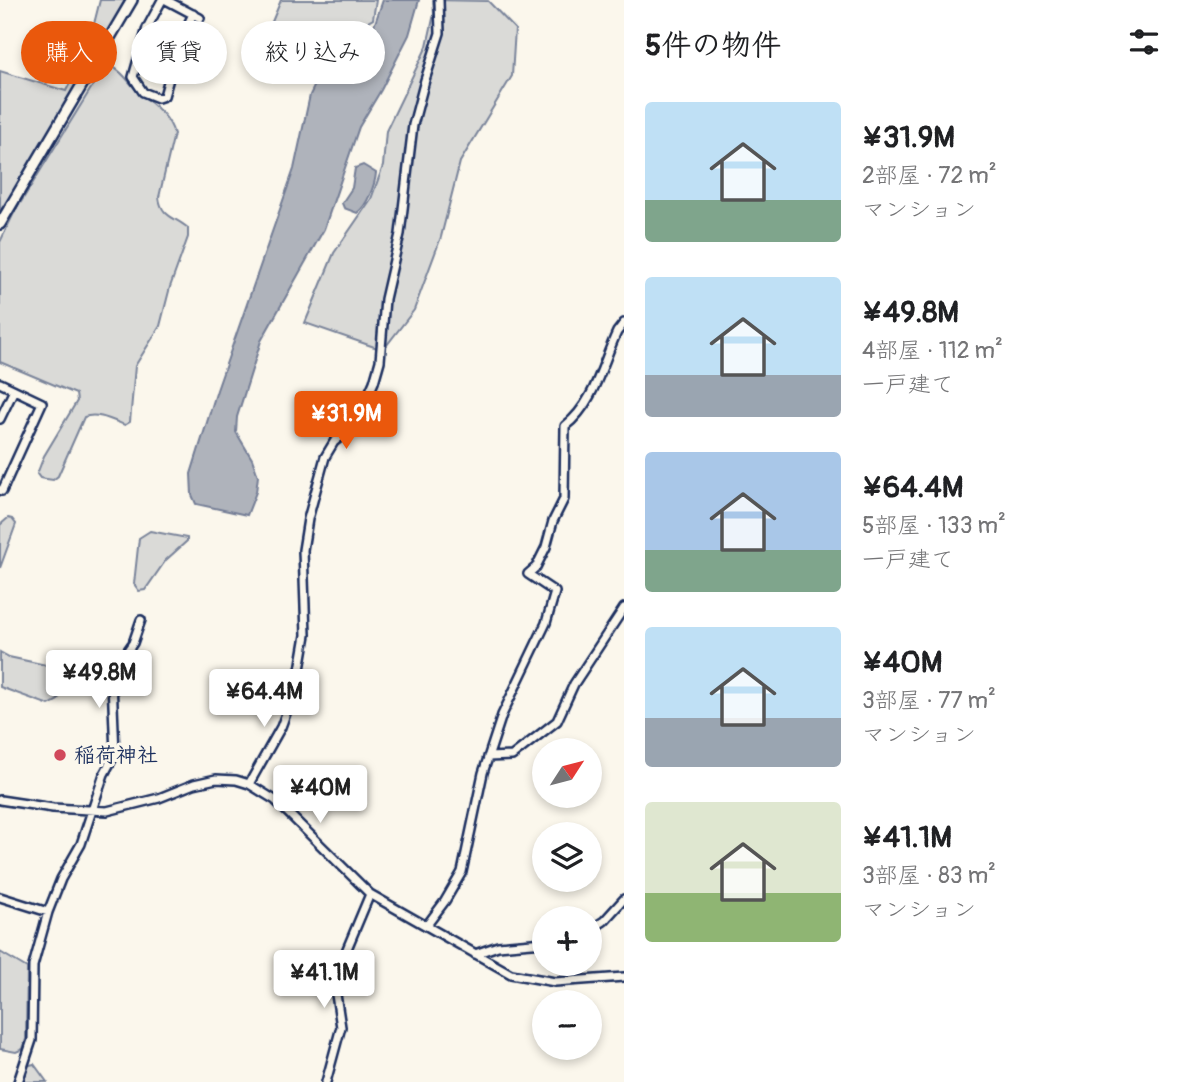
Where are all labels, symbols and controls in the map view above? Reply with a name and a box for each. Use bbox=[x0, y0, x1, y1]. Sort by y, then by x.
chip: 購入 bbox=[21, 21, 117, 84]
chip: 賃貸 bbox=[131, 21, 227, 84]
chip: 絞り込み bbox=[241, 21, 385, 84]
icon: filters bbox=[1125, 23, 1163, 61]
text: 5件の物件 bbox=[645, 27, 781, 64]
text: ¥31.9M bbox=[862, 119, 955, 156]
icon: home bbox=[701, 130, 785, 214]
text: 2部屋 · 72 m² bbox=[862, 161, 997, 190]
text: マンション bbox=[862, 195, 976, 224]
text: ¥49.8M bbox=[862, 294, 959, 331]
icon: home bbox=[701, 305, 785, 389]
text: 4部屋 · 112 m² bbox=[862, 336, 1003, 365]
text: 一戸建て bbox=[862, 370, 954, 399]
pin: ¥31.9M bbox=[289, 392, 403, 451]
text: ¥31.9M bbox=[310, 399, 382, 428]
text: ¥64.4M bbox=[862, 469, 963, 506]
icon: home bbox=[701, 480, 785, 564]
text: 5部屋 · 133 m² bbox=[862, 511, 1006, 540]
text: 一戸建て bbox=[862, 545, 954, 574]
text: ¥40M bbox=[862, 644, 942, 681]
pin: ¥49.8M bbox=[42, 650, 156, 710]
icon: home bbox=[701, 655, 785, 739]
text: ¥49.8M bbox=[62, 658, 136, 687]
pin: ¥64.4M bbox=[207, 670, 321, 729]
text: ¥64.4M bbox=[225, 677, 303, 706]
text: 3部屋 · 77 m² bbox=[862, 686, 996, 715]
text: マンション bbox=[862, 720, 976, 749]
north arrow bbox=[532, 738, 602, 808]
map controls bbox=[532, 738, 602, 1060]
place label: 稲荷神社 bbox=[74, 742, 158, 769]
marker: 稲荷神社 bbox=[52, 747, 68, 763]
pin: ¥40M bbox=[279, 766, 361, 825]
text: ¥40M bbox=[289, 773, 351, 802]
text: ¥41.1M bbox=[862, 819, 952, 856]
button: layers bbox=[532, 822, 602, 892]
icon: home bbox=[701, 830, 785, 914]
text: 3部屋 · 83 m² bbox=[862, 861, 996, 890]
text: マンション bbox=[862, 895, 976, 924]
button: + bbox=[532, 906, 602, 976]
pin: ¥41.1M bbox=[267, 950, 381, 1010]
text: ¥41.1M bbox=[290, 958, 358, 987]
button: − bbox=[532, 990, 602, 1060]

